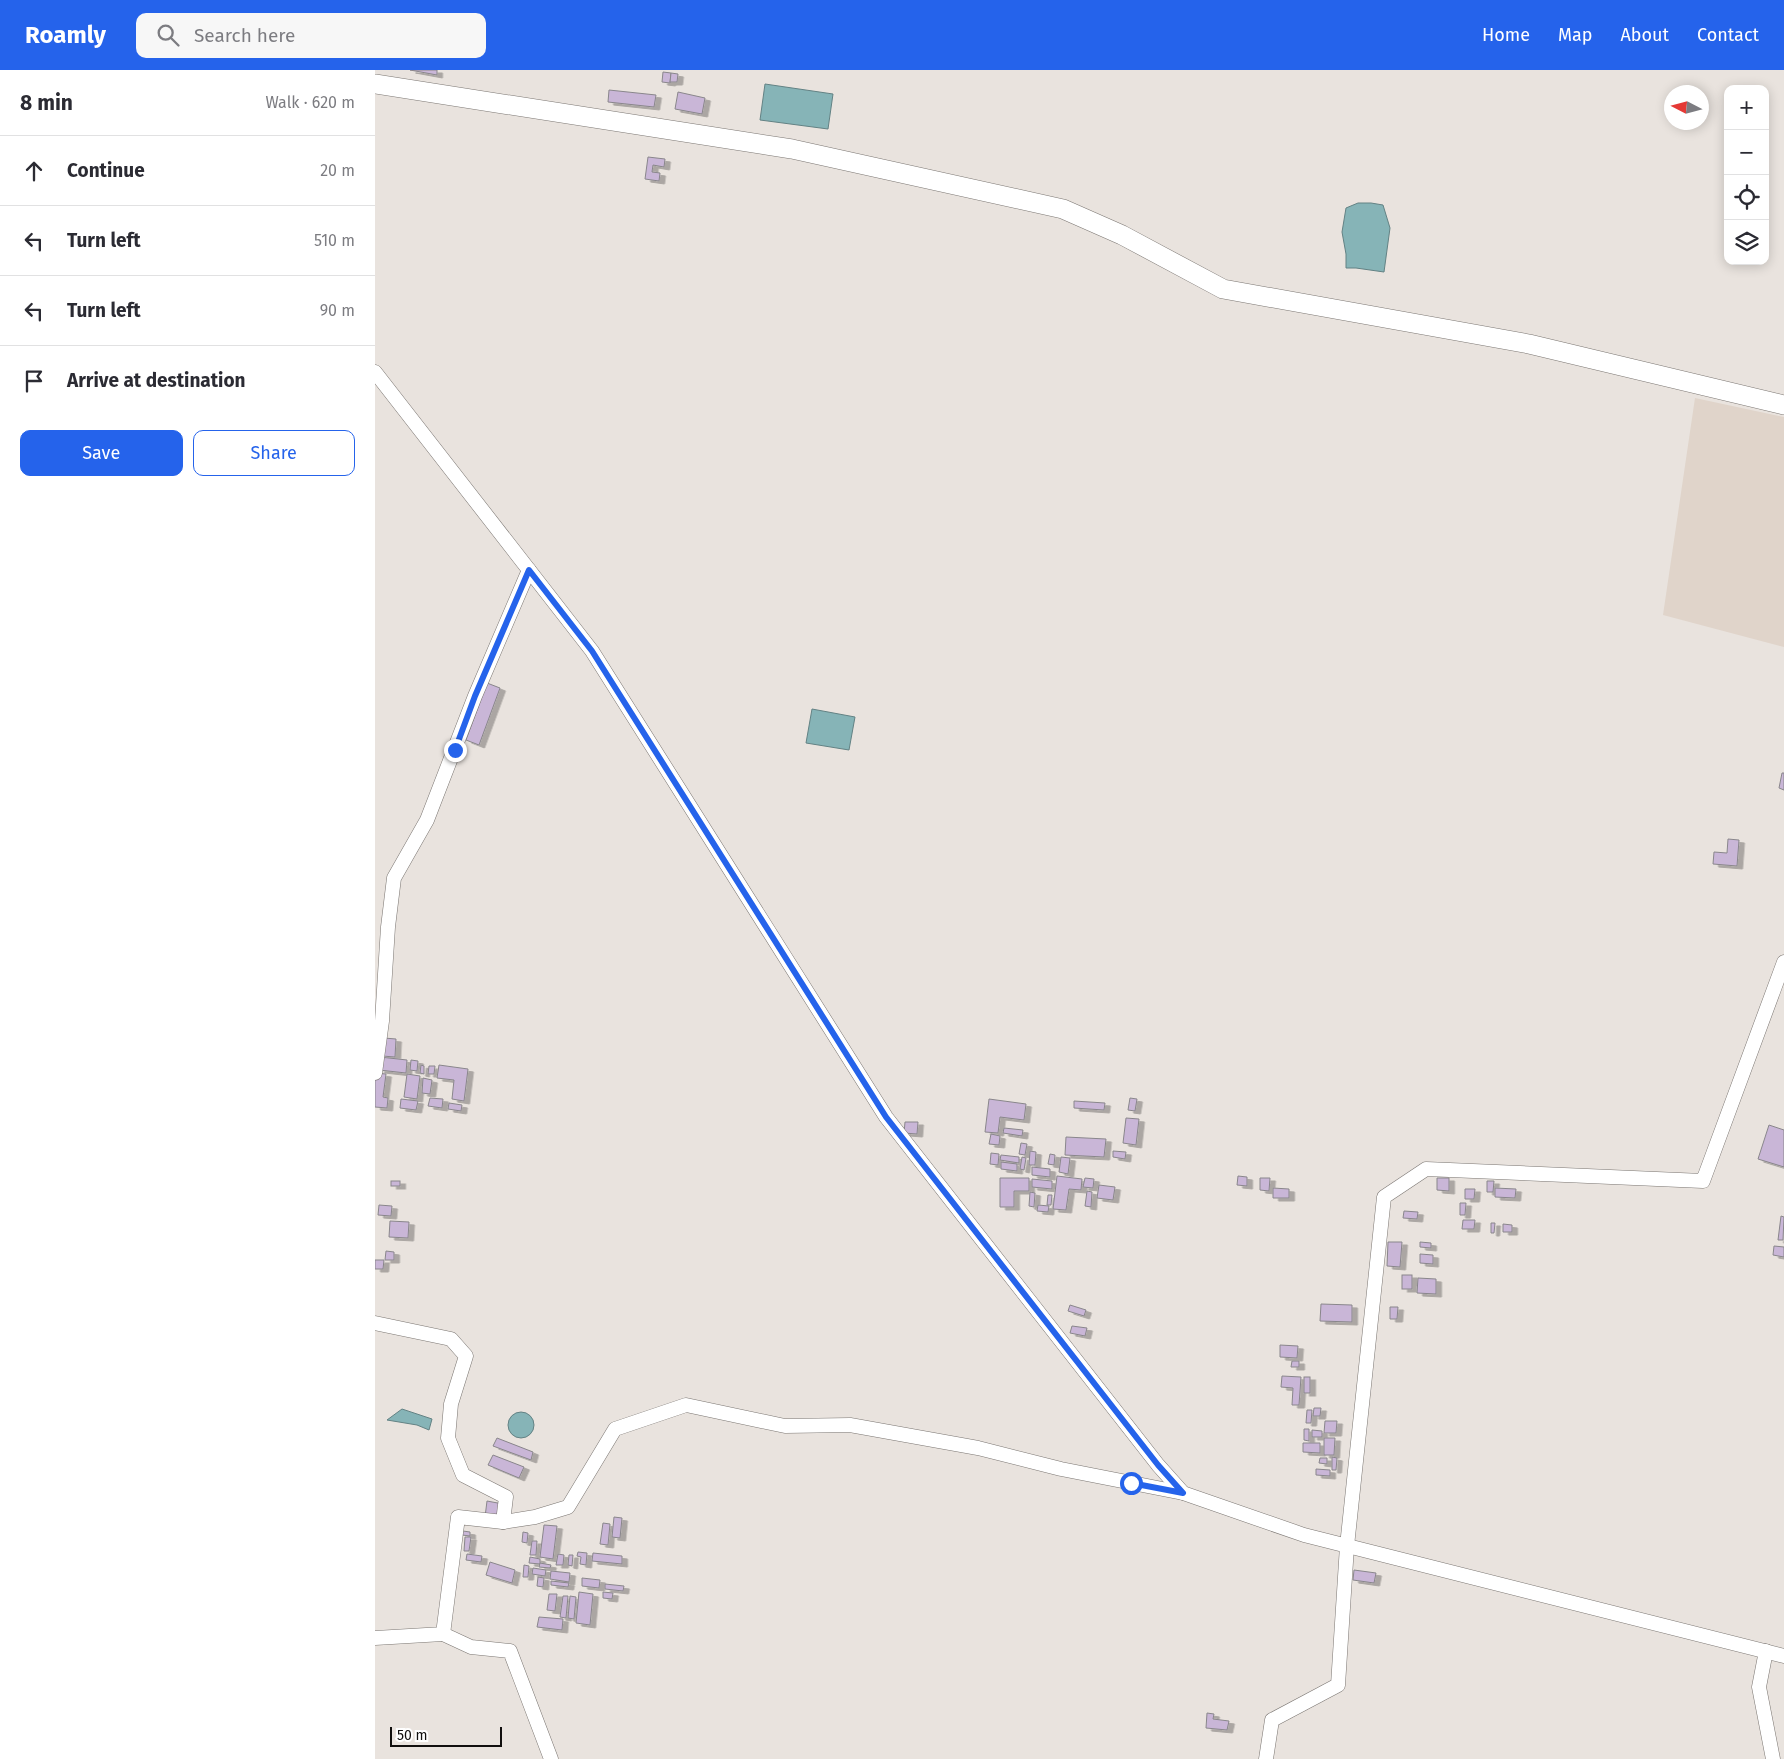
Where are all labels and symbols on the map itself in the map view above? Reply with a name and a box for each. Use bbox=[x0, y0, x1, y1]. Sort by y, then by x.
north arrow bbox=[1664, 85, 1709, 130]
route end bbox=[444, 739, 467, 762]
route start bbox=[1120, 1472, 1143, 1495]
scale bar bbox=[390, 1724, 503, 1747]

